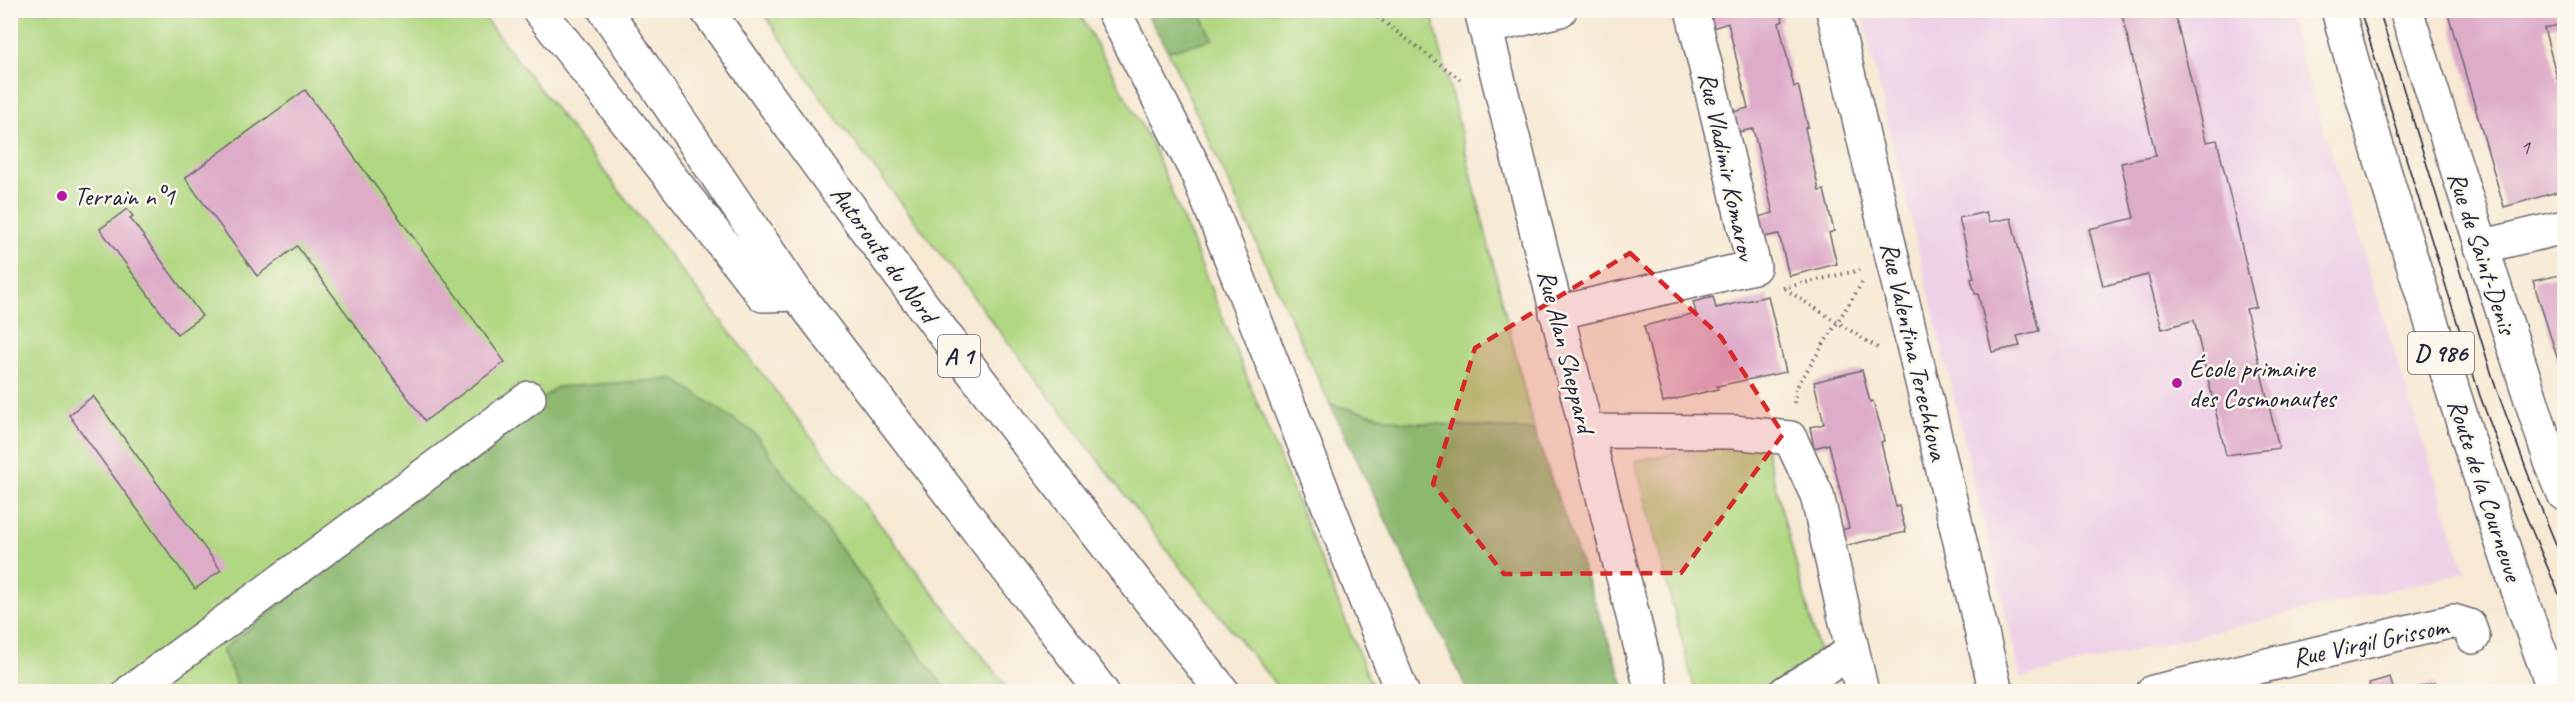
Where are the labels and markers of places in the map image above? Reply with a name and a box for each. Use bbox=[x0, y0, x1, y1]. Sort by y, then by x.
place label: Terrain n°1 bbox=[74, 180, 176, 213]
marker: Terrain n°1 bbox=[55, 189, 69, 203]
place label: École primaire des Cosmonautes bbox=[2189, 352, 2338, 415]
marker: École primaire des Cosmonautes bbox=[2170, 376, 2184, 390]

